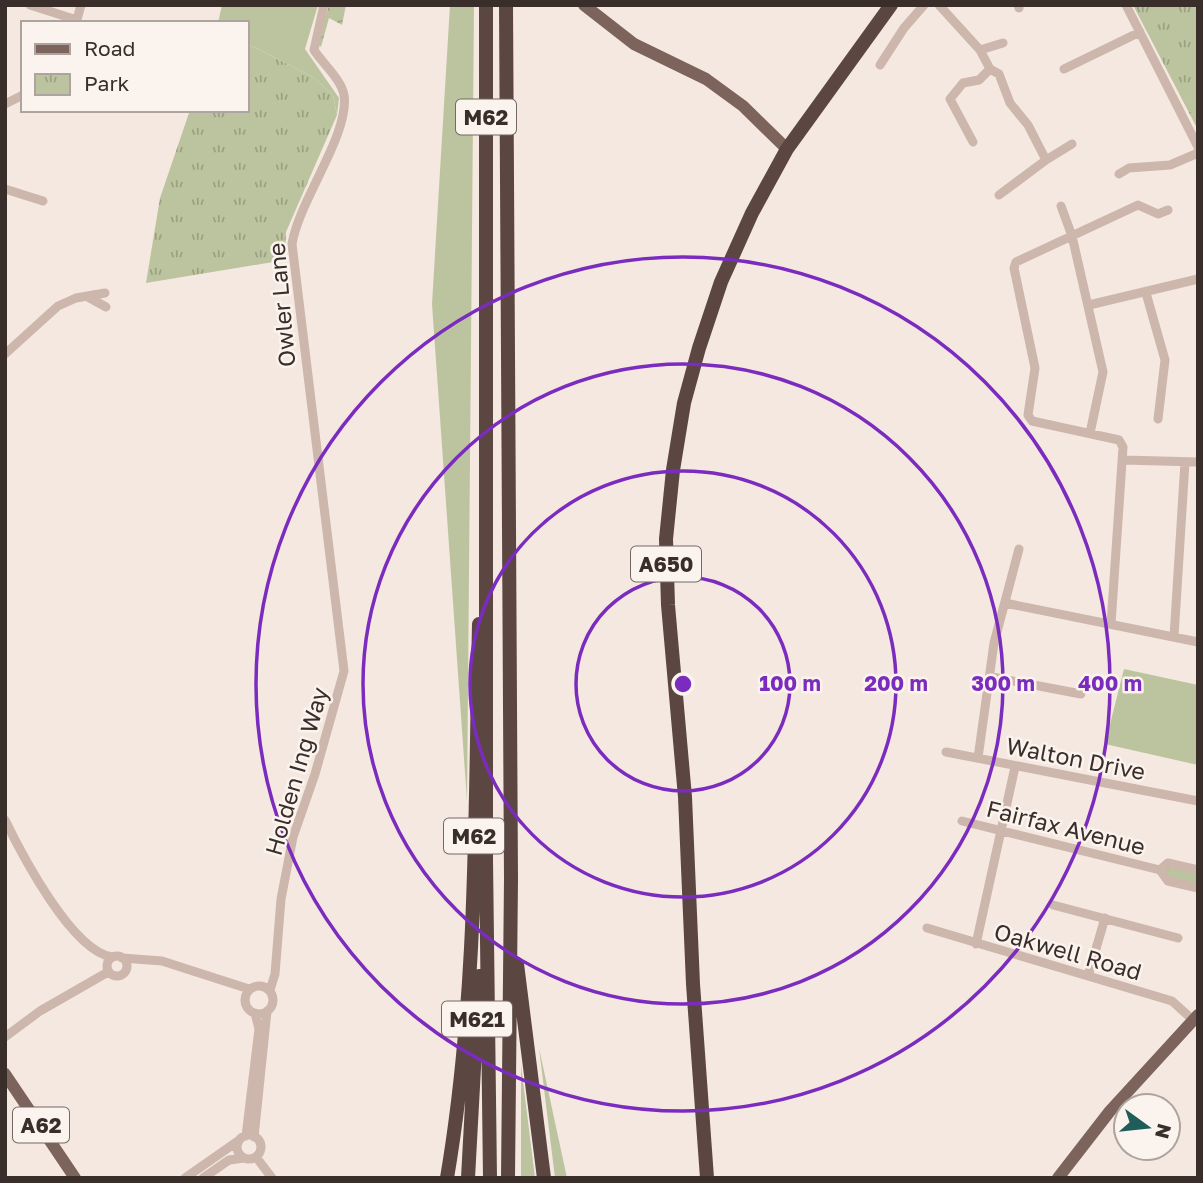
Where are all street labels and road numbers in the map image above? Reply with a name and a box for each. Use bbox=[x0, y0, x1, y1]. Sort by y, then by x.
road number: M62 bbox=[456, 100, 516, 134]
street label: Owler Lane bbox=[262, 242, 300, 368]
road number: A650 bbox=[631, 546, 701, 582]
street label: Holden Ing Way bbox=[259, 684, 333, 858]
street label: Walton Drive bbox=[1004, 731, 1148, 785]
street label: Fairfax Avenue bbox=[984, 794, 1148, 860]
road number: M62 bbox=[444, 818, 504, 854]
street label: Oakwell Road bbox=[991, 917, 1145, 985]
road number: M621 bbox=[442, 1002, 512, 1036]
road number: A62 bbox=[13, 1108, 69, 1142]

